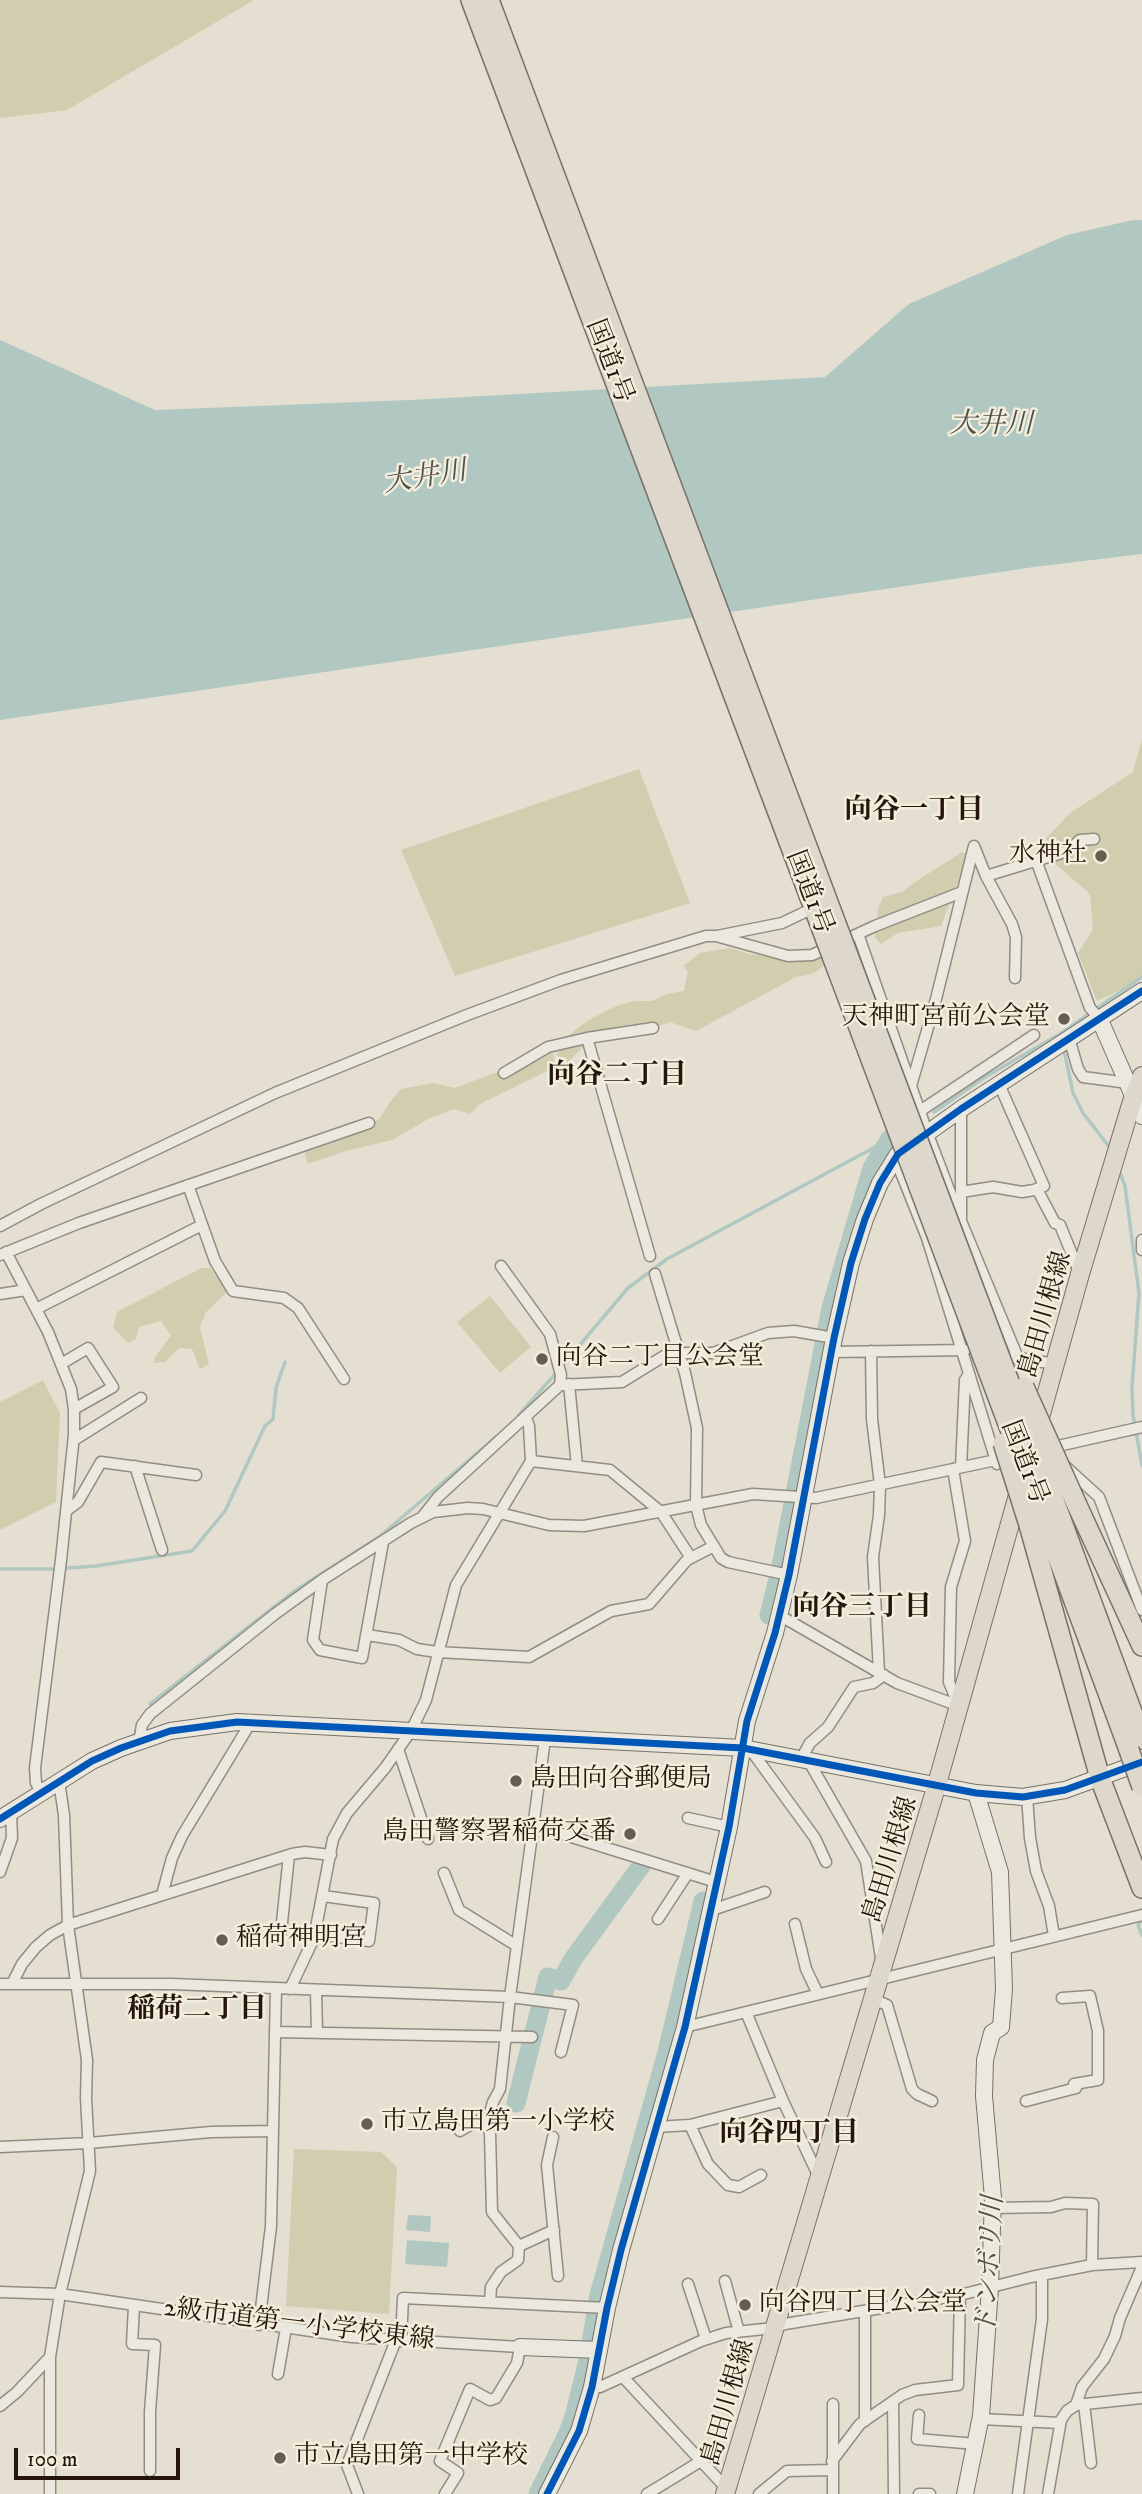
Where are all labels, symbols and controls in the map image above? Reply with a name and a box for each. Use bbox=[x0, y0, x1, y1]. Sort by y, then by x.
street label: 国道1号 bbox=[578, 316, 638, 408]
water label: 大井川 bbox=[949, 409, 1033, 443]
water label: 大井川 bbox=[381, 456, 469, 502]
district label: 向谷一丁目 bbox=[844, 795, 984, 829]
place label: 水神社 bbox=[1009, 840, 1087, 872]
street label: 国道1号 bbox=[778, 847, 838, 939]
marker: 水神社 bbox=[1093, 848, 1109, 864]
place label: 天神町宮前公会堂 bbox=[842, 1003, 1050, 1035]
marker: 天神町宮前公会堂 bbox=[1056, 1011, 1072, 1027]
district label: 向谷二丁目 bbox=[547, 1060, 687, 1094]
street label: 島田川根線 bbox=[1014, 1248, 1080, 1382]
place label: 向谷二丁目公会堂 bbox=[556, 1343, 764, 1375]
marker: 向谷二丁目公会堂 bbox=[534, 1351, 550, 1367]
street label: 国道1号 bbox=[993, 1417, 1053, 1509]
district label: 向谷三丁目 bbox=[792, 1592, 932, 1626]
place label: 島田向谷郵便局 bbox=[530, 1765, 712, 1797]
marker: 島田向谷郵便局 bbox=[508, 1773, 524, 1789]
street label: 島田川根線 bbox=[858, 1793, 926, 1927]
place label: 島田警察署稲荷交番 bbox=[382, 1818, 616, 1850]
marker: 島田警察署稲荷交番 bbox=[622, 1826, 638, 1842]
place label: 稲荷神明宮 bbox=[236, 1924, 366, 1956]
marker: 稲荷神明宮 bbox=[214, 1932, 230, 1948]
district label: 稲荷二丁目 bbox=[127, 1994, 267, 2028]
place label: 市立島田第一小学校 bbox=[381, 2108, 615, 2140]
marker: 市立島田第一小学校 bbox=[359, 2116, 375, 2132]
district label: 向谷四丁目 bbox=[719, 2118, 859, 2152]
water label: ドンボリ川 bbox=[972, 2195, 1012, 2337]
place label: 向谷四丁目公会堂 bbox=[759, 2289, 967, 2321]
street label: 2級市道第一小学校東線 bbox=[162, 2294, 436, 2358]
marker: 向谷四丁目公会堂 bbox=[737, 2297, 753, 2313]
street label: 島田川根線 bbox=[697, 2336, 763, 2470]
scale bar bbox=[18, 2434, 184, 2478]
place label: 市立島田第一中学校 bbox=[294, 2442, 528, 2474]
text: 100 m bbox=[27, 2447, 78, 2473]
marker: 市立島田第一中学校 bbox=[272, 2450, 288, 2466]

